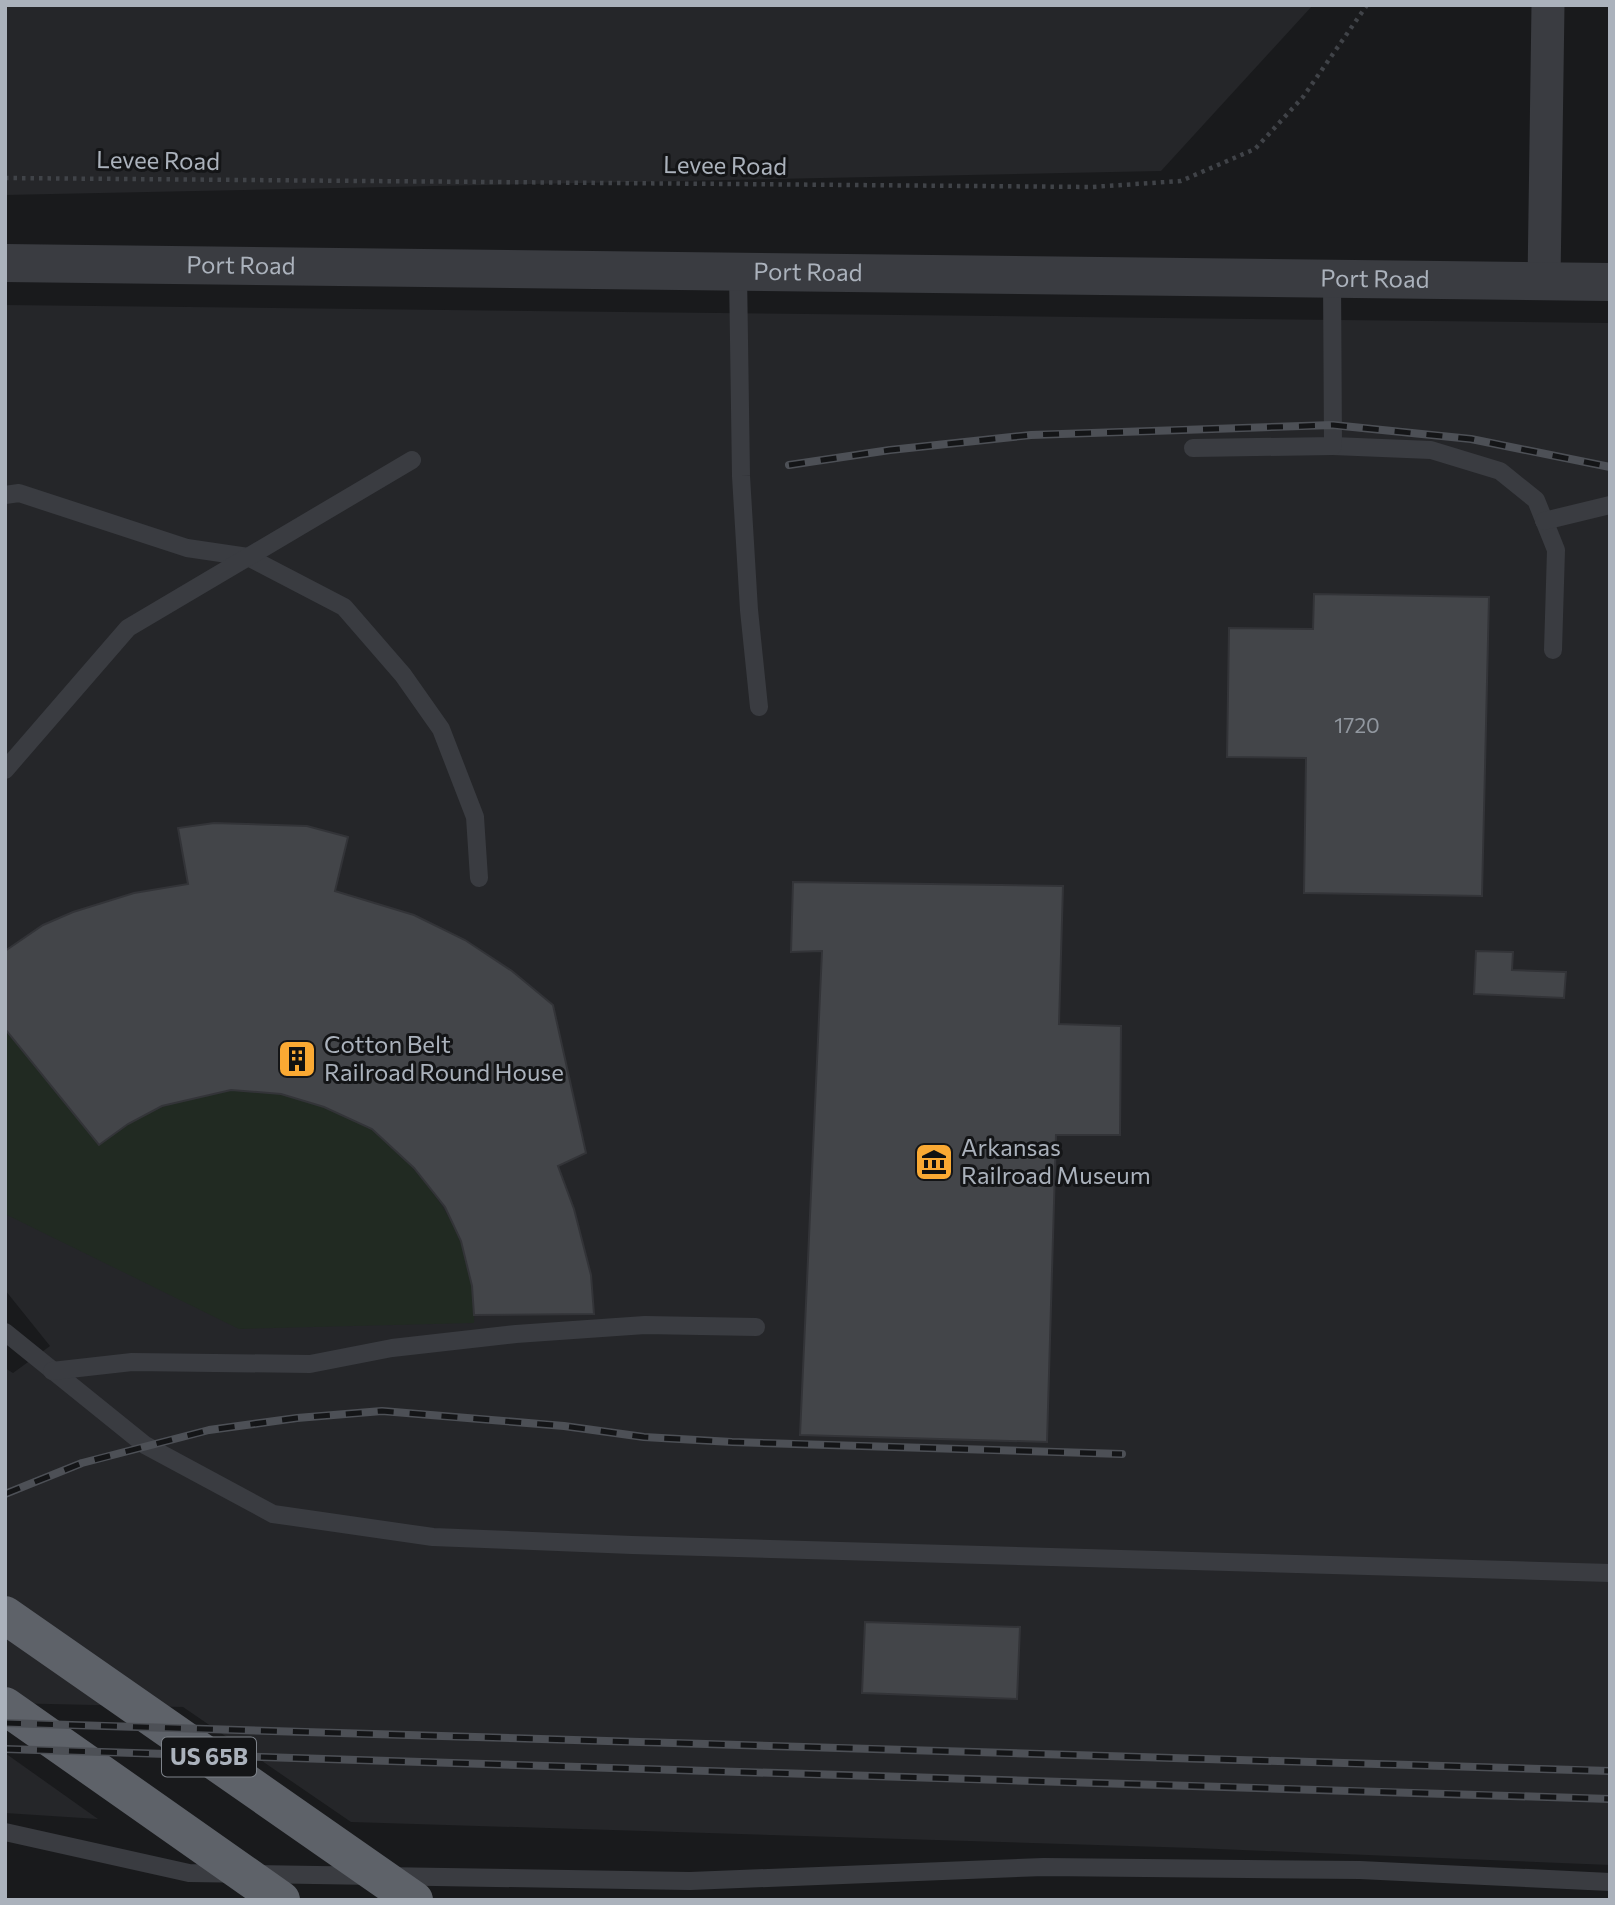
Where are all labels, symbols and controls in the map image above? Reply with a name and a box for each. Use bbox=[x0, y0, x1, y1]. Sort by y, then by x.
street label: Levee Road bbox=[96, 144, 220, 175]
street label: Levee Road bbox=[663, 149, 787, 180]
street label: Port Road bbox=[186, 249, 296, 279]
street label: Port Road bbox=[753, 256, 863, 286]
street label: Port Road bbox=[1320, 263, 1430, 293]
house number: 1720 bbox=[1334, 712, 1380, 737]
place label: Cotton Belt Railroad Round House bbox=[324, 1029, 564, 1086]
building icon: Cotton Belt Railroad Round House bbox=[276, 1038, 318, 1080]
place label: Arkansas Railroad Museum bbox=[961, 1132, 1151, 1189]
museum icon: Arkansas Railroad Museum bbox=[913, 1141, 955, 1183]
road number: US 65B bbox=[162, 1738, 256, 1776]

